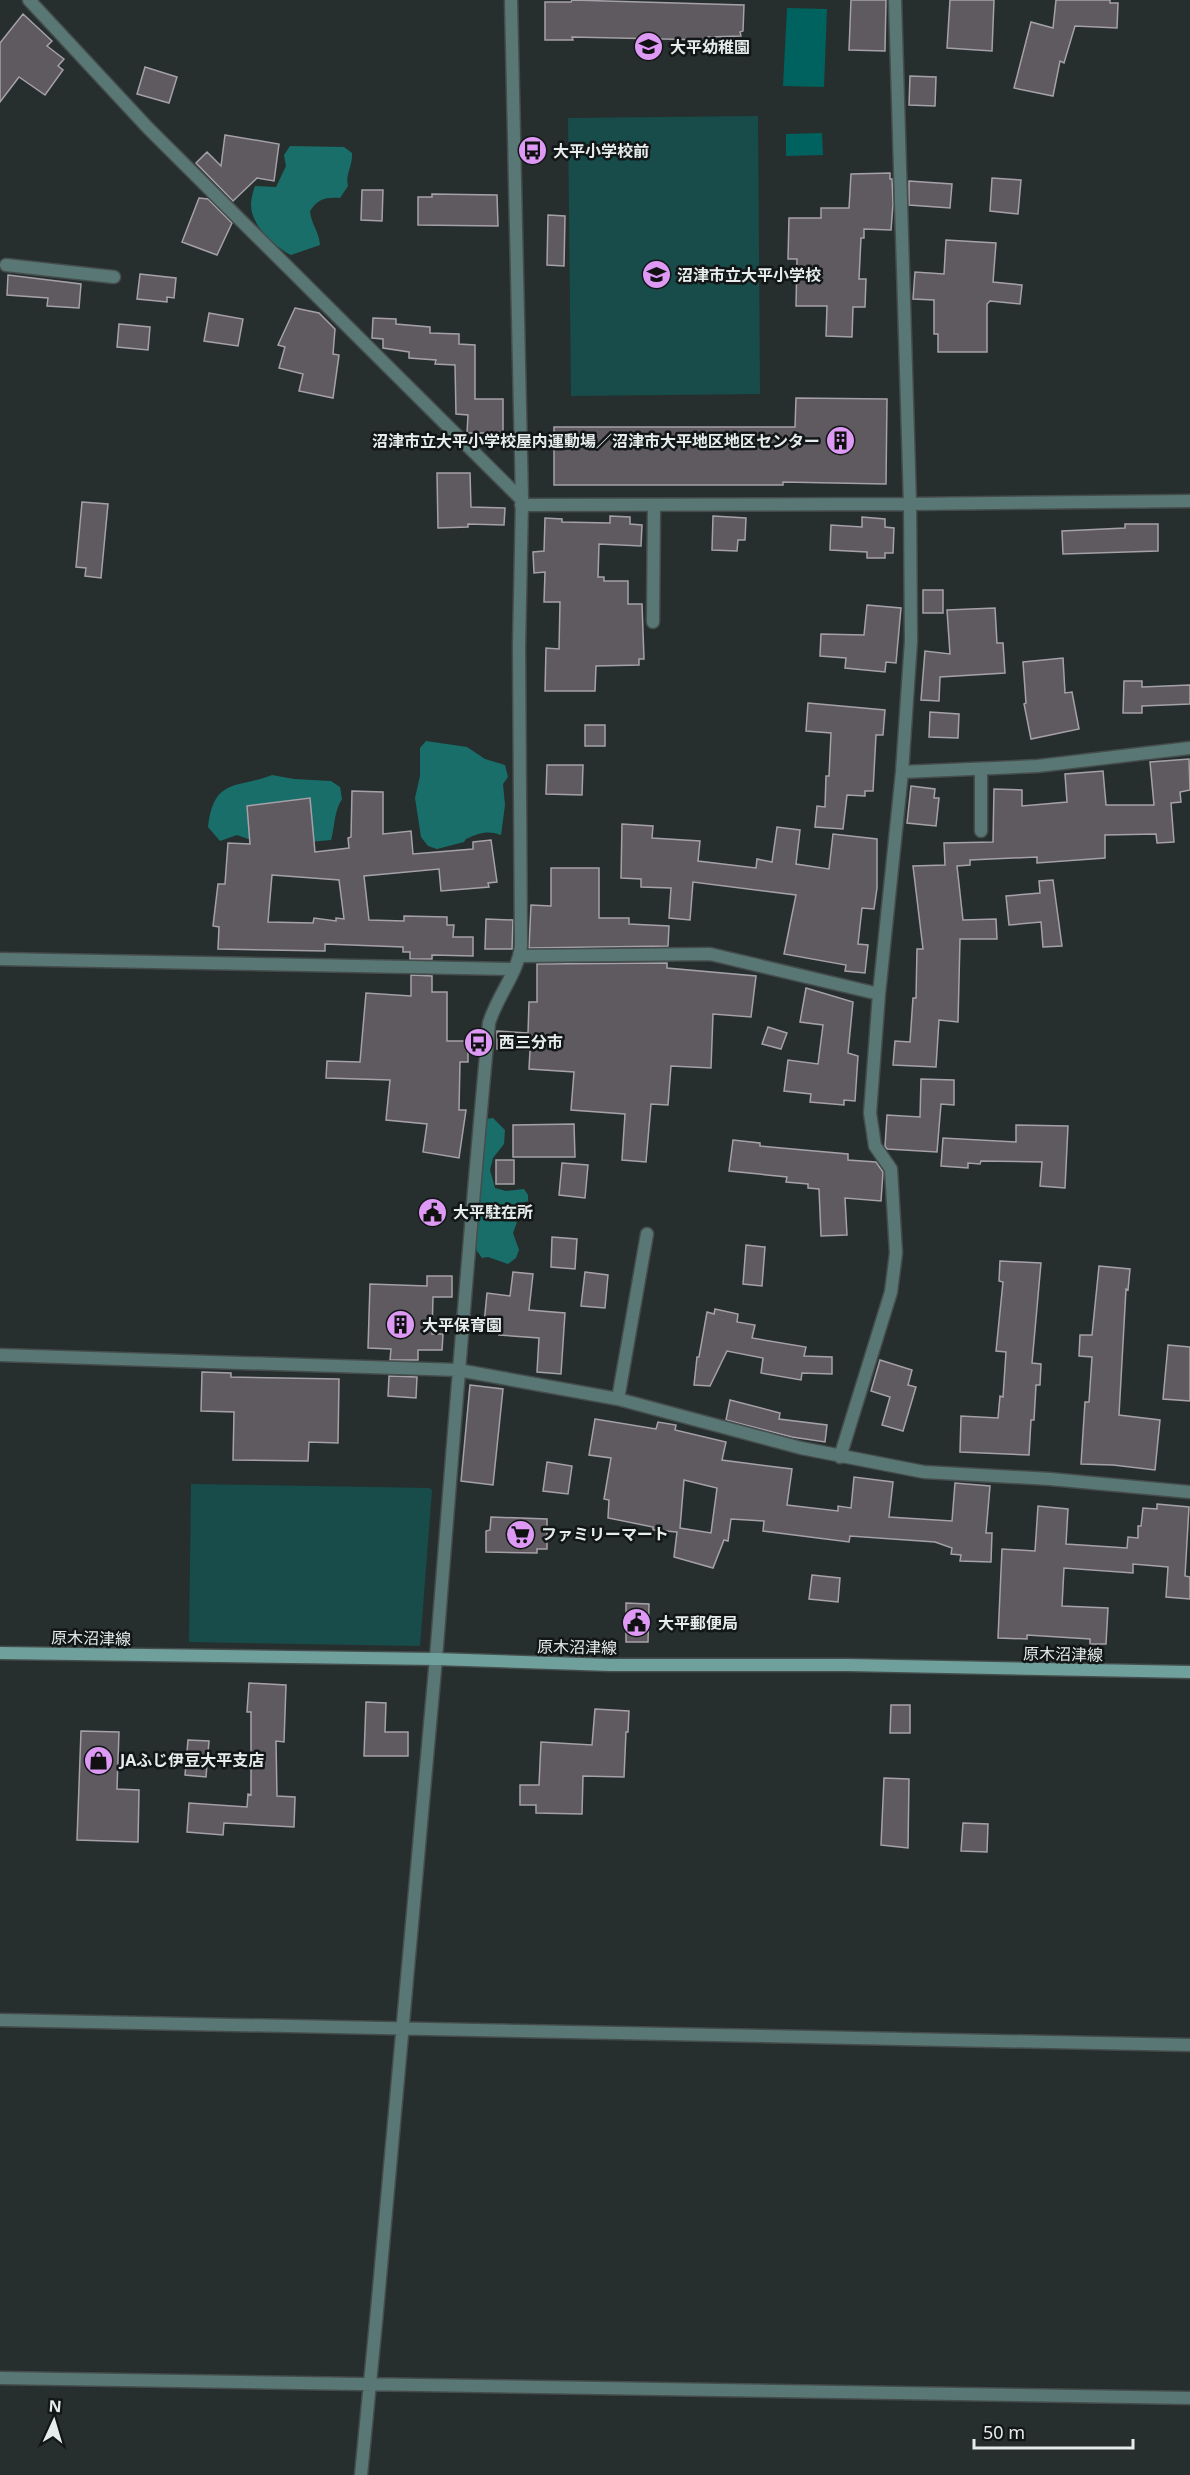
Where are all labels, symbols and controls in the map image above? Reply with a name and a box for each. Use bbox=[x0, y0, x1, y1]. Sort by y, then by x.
school or university icon: 大平幼稚園 bbox=[633, 31, 665, 63]
place label: 大平幼稚園 bbox=[670, 36, 750, 58]
bus stop icon: 大平小学校前 bbox=[516, 135, 548, 167]
place label: 大平小学校前 bbox=[553, 140, 649, 162]
school or university icon: 沼津市立大平小学校 bbox=[640, 259, 672, 291]
place label: 沼津市立大平小学校 bbox=[677, 264, 821, 286]
building icon: 沼津市立大平小学校屋内運動場／沼津市大平地区地区センター bbox=[825, 425, 857, 457]
place label: 沼津市立大平小学校屋内運動場／沼津市大平地区地区センター bbox=[372, 430, 820, 452]
bus stop icon: 西三分市 bbox=[462, 1026, 494, 1058]
place label: 西三分市 bbox=[499, 1031, 563, 1053]
public building icon: 大平駐在所 bbox=[416, 1196, 448, 1228]
place label: 大平駐在所 bbox=[453, 1201, 533, 1223]
building icon: 大平保育園 bbox=[385, 1309, 417, 1341]
place label: 大平保育園 bbox=[422, 1314, 502, 1336]
supermarket icon: ファミリーマート bbox=[504, 1518, 536, 1550]
place label: ファミリーマート bbox=[541, 1523, 669, 1545]
public building icon: 大平郵便局 bbox=[621, 1607, 653, 1639]
place label: 大平郵便局 bbox=[658, 1612, 738, 1634]
street label: 原木沼津線 bbox=[51, 1626, 131, 1650]
street label: 原木沼津線 bbox=[537, 1635, 617, 1659]
street label: 原木沼津線 bbox=[1023, 1642, 1103, 1666]
shop icon: JAふじ伊豆大平支店 bbox=[83, 1744, 115, 1776]
place label: JAふじ伊豆大平支店 bbox=[118, 1749, 264, 1771]
north arrow bbox=[24, 2391, 84, 2451]
text: N bbox=[48, 2395, 62, 2417]
scale bar bbox=[974, 2412, 1133, 2450]
text: 50 m bbox=[983, 2420, 1025, 2444]

